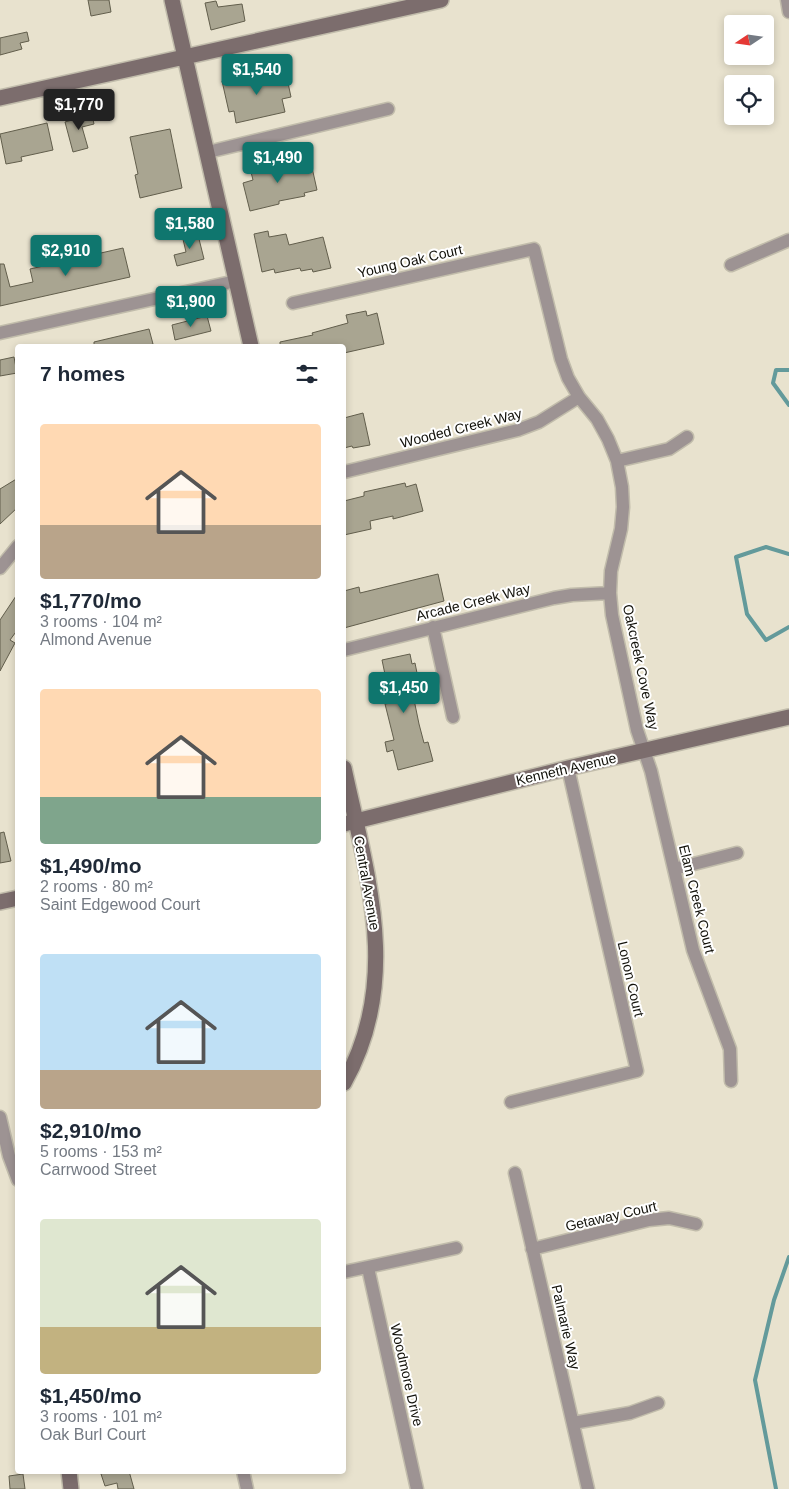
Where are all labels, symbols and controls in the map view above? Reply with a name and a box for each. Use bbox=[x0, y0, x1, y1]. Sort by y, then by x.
north arrow bbox=[724, 15, 774, 65]
map controls bbox=[724, 15, 774, 125]
pin: $1,540 bbox=[216, 54, 298, 96]
text: $1,540 bbox=[233, 61, 281, 78]
button: locate bbox=[724, 75, 774, 125]
pin: $1,770 bbox=[38, 88, 120, 131]
text: $1,770 bbox=[55, 96, 103, 113]
pin: $1,490 bbox=[237, 142, 319, 184]
text: $1,490 bbox=[254, 149, 302, 166]
pin: $1,580 bbox=[149, 208, 231, 250]
text: $1,580 bbox=[166, 215, 214, 232]
pin: $2,910 bbox=[25, 234, 107, 277]
street label: Young Oak Court bbox=[356, 241, 464, 281]
text: $2,910 bbox=[42, 242, 90, 259]
pin: $1,900 bbox=[150, 286, 232, 328]
text: $1,900 bbox=[167, 293, 215, 310]
icon: filters bbox=[293, 360, 321, 388]
text: 7 homes bbox=[40, 362, 125, 385]
street label: Wooded Creek Way bbox=[399, 405, 523, 451]
icon: home bbox=[136, 457, 226, 547]
street label: Arcade Creek Way bbox=[414, 580, 532, 624]
text: $1,770/mo bbox=[40, 589, 142, 612]
street label: Oakcreek Cove Way bbox=[620, 603, 662, 731]
text: 3 rooms · 104 m² bbox=[40, 613, 162, 630]
text: Almond Avenue bbox=[40, 631, 152, 648]
pin: $1,450 bbox=[363, 672, 445, 714]
text: $1,450 bbox=[380, 679, 428, 696]
icon: home bbox=[136, 722, 226, 812]
street label: Kenneth Avenue bbox=[514, 750, 618, 788]
street label: Central Avenue bbox=[351, 835, 383, 932]
street label: Elam Creek Court bbox=[676, 843, 718, 955]
text: $1,490/mo bbox=[40, 854, 142, 877]
text: 2 rooms · 80 m² bbox=[40, 878, 153, 895]
text: Saint Edgewood Court bbox=[40, 896, 200, 913]
street label: Lonon Court bbox=[615, 940, 647, 1018]
icon: home bbox=[136, 987, 226, 1077]
text: $2,910/mo bbox=[40, 1119, 142, 1142]
text: 5 rooms · 153 m² bbox=[40, 1143, 162, 1160]
text: Carrwood Street bbox=[40, 1161, 157, 1178]
street label: Getaway Court bbox=[564, 1198, 658, 1234]
icon: home bbox=[136, 1252, 226, 1342]
street label: Palmarie Way bbox=[548, 1283, 584, 1371]
street label: Woodmore Drive bbox=[387, 1322, 427, 1428]
text: $1,450/mo bbox=[40, 1384, 142, 1407]
text: 3 rooms · 101 m² bbox=[40, 1408, 162, 1425]
text: Oak Burl Court bbox=[40, 1426, 146, 1443]

